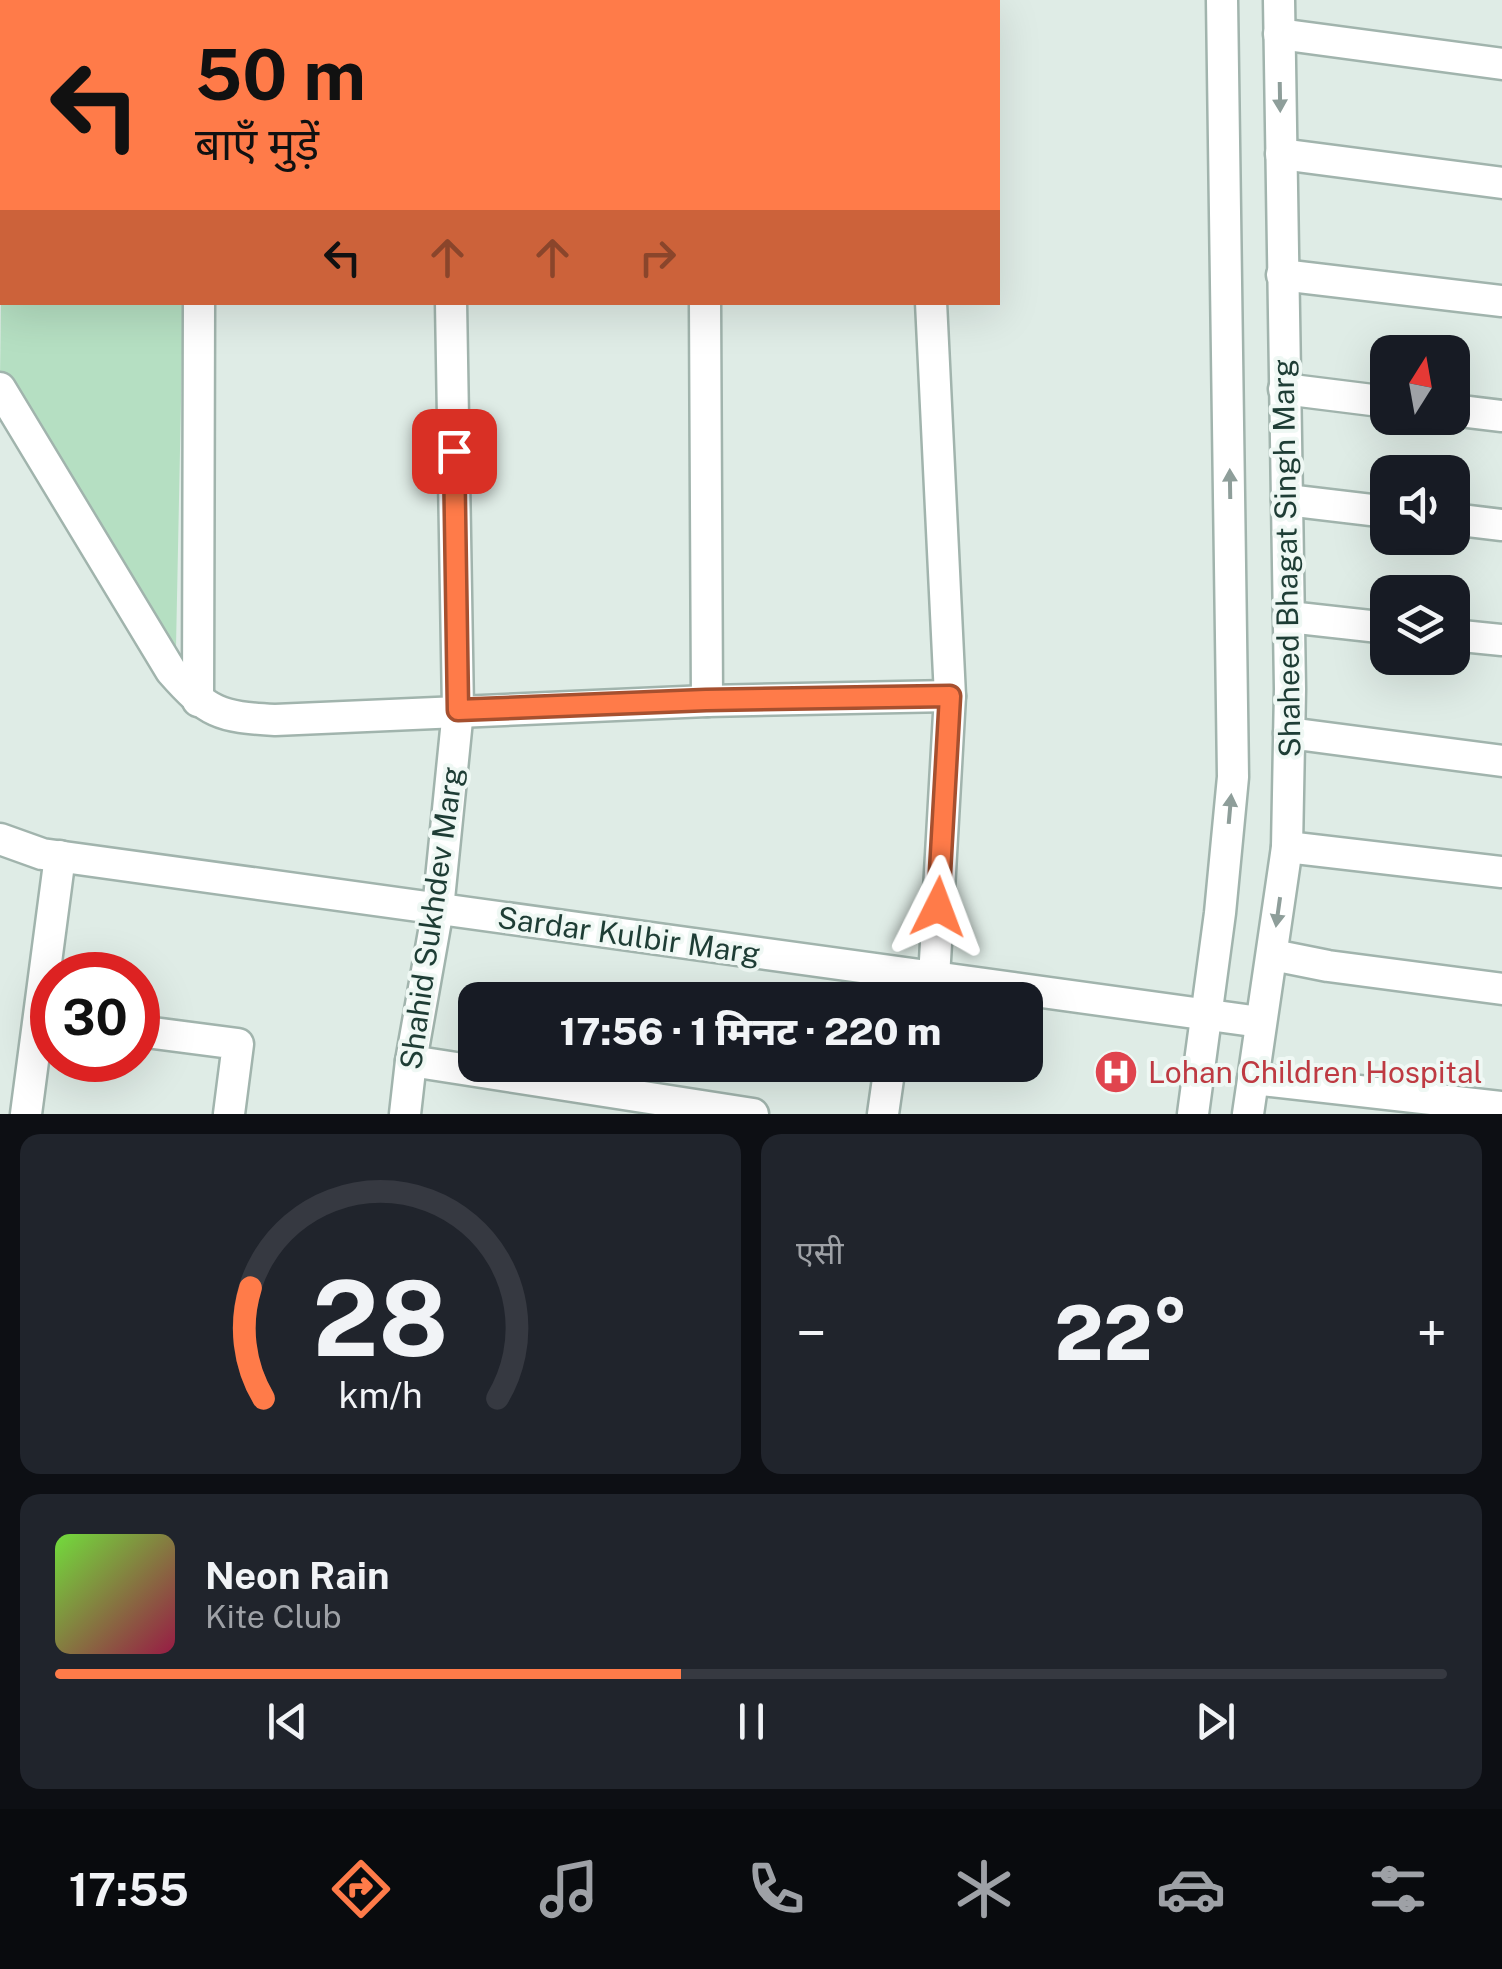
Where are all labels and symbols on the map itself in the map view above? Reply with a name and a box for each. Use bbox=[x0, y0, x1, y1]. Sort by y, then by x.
one-way arrow bbox=[1272, 82, 1288, 114]
north arrow bbox=[1370, 335, 1470, 435]
street label: Shaheed Bhagat Singh Marg bbox=[1265, 358, 1307, 758]
pin bbox=[412, 409, 497, 494]
one-way arrow bbox=[1222, 467, 1238, 499]
street label: Shahid Sukhdev Marg bbox=[392, 764, 470, 1072]
one-way arrow bbox=[1223, 792, 1239, 824]
position arrow bbox=[886, 855, 990, 959]
one-way arrow bbox=[1270, 896, 1286, 928]
street label: Sardar Kulbir Marg bbox=[495, 899, 763, 971]
speed limit sign: 30 bbox=[30, 952, 160, 1082]
hospital icon: Lohan Children Hospital bbox=[1093, 1049, 1139, 1095]
place label: Lohan Children Hospital bbox=[1148, 1054, 1483, 1090]

